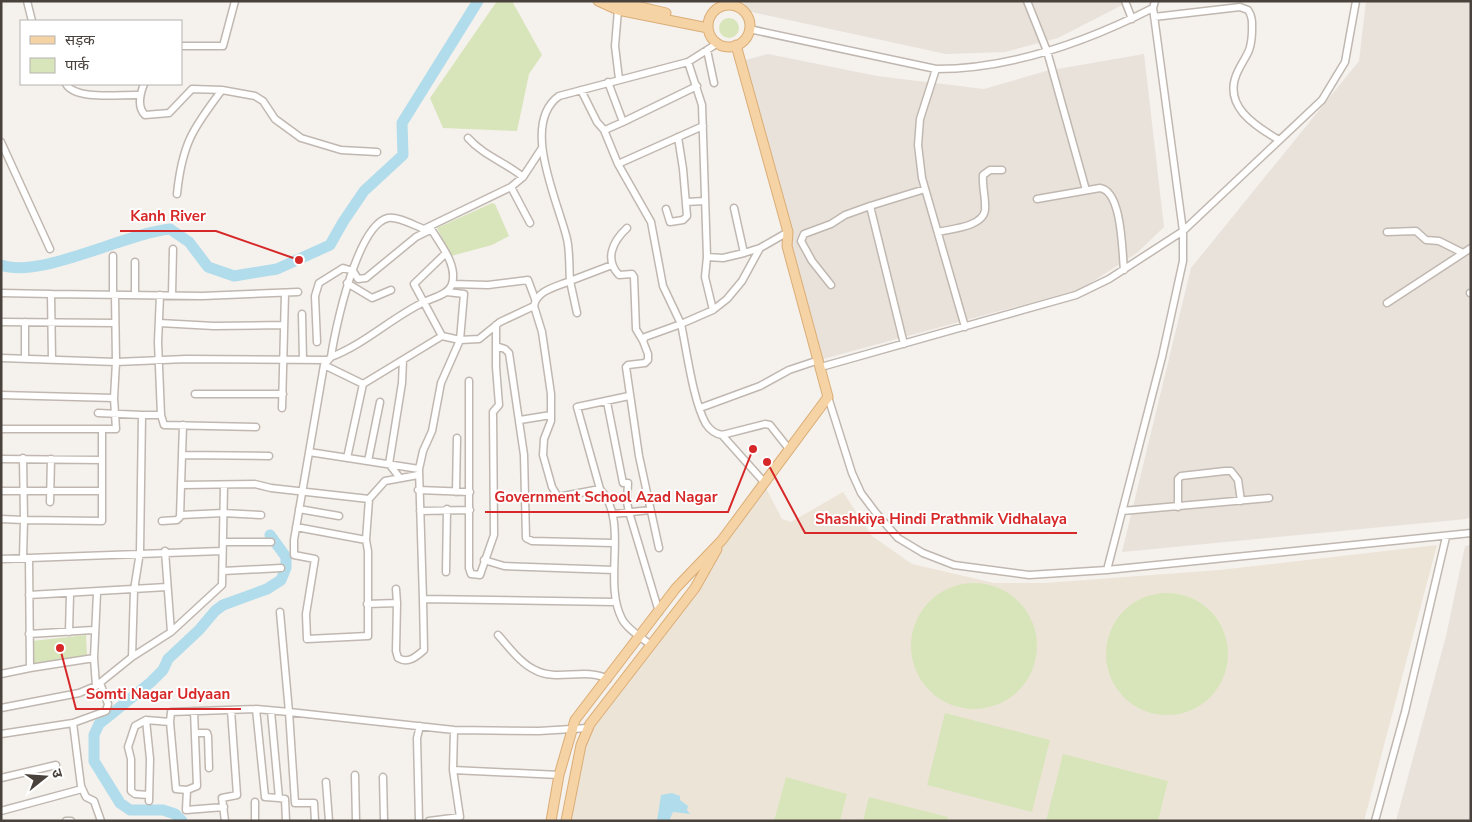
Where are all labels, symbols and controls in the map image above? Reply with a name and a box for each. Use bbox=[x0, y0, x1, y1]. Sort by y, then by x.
legend bbox=[20, 20, 182, 85]
text: सड़क bbox=[65, 30, 95, 50]
text: पार्क bbox=[65, 55, 89, 75]
callout: Kanh River bbox=[120, 201, 216, 231]
text: Kanh River bbox=[130, 206, 206, 226]
callout: Government School Azad Nagar bbox=[485, 482, 728, 512]
text: Government School Azad Nagar bbox=[494, 487, 718, 507]
callout: Shashkiya Hindi Prathmik Vidhalaya bbox=[805, 503, 1077, 533]
text: Shashkiya Hindi Prathmik Vidhalaya bbox=[815, 509, 1067, 529]
callout: Somti Nagar Udyaan bbox=[76, 679, 241, 709]
text: Somti Nagar Udyaan bbox=[86, 684, 230, 704]
north arrow bbox=[20, 752, 70, 802]
text: उ bbox=[47, 767, 67, 781]

